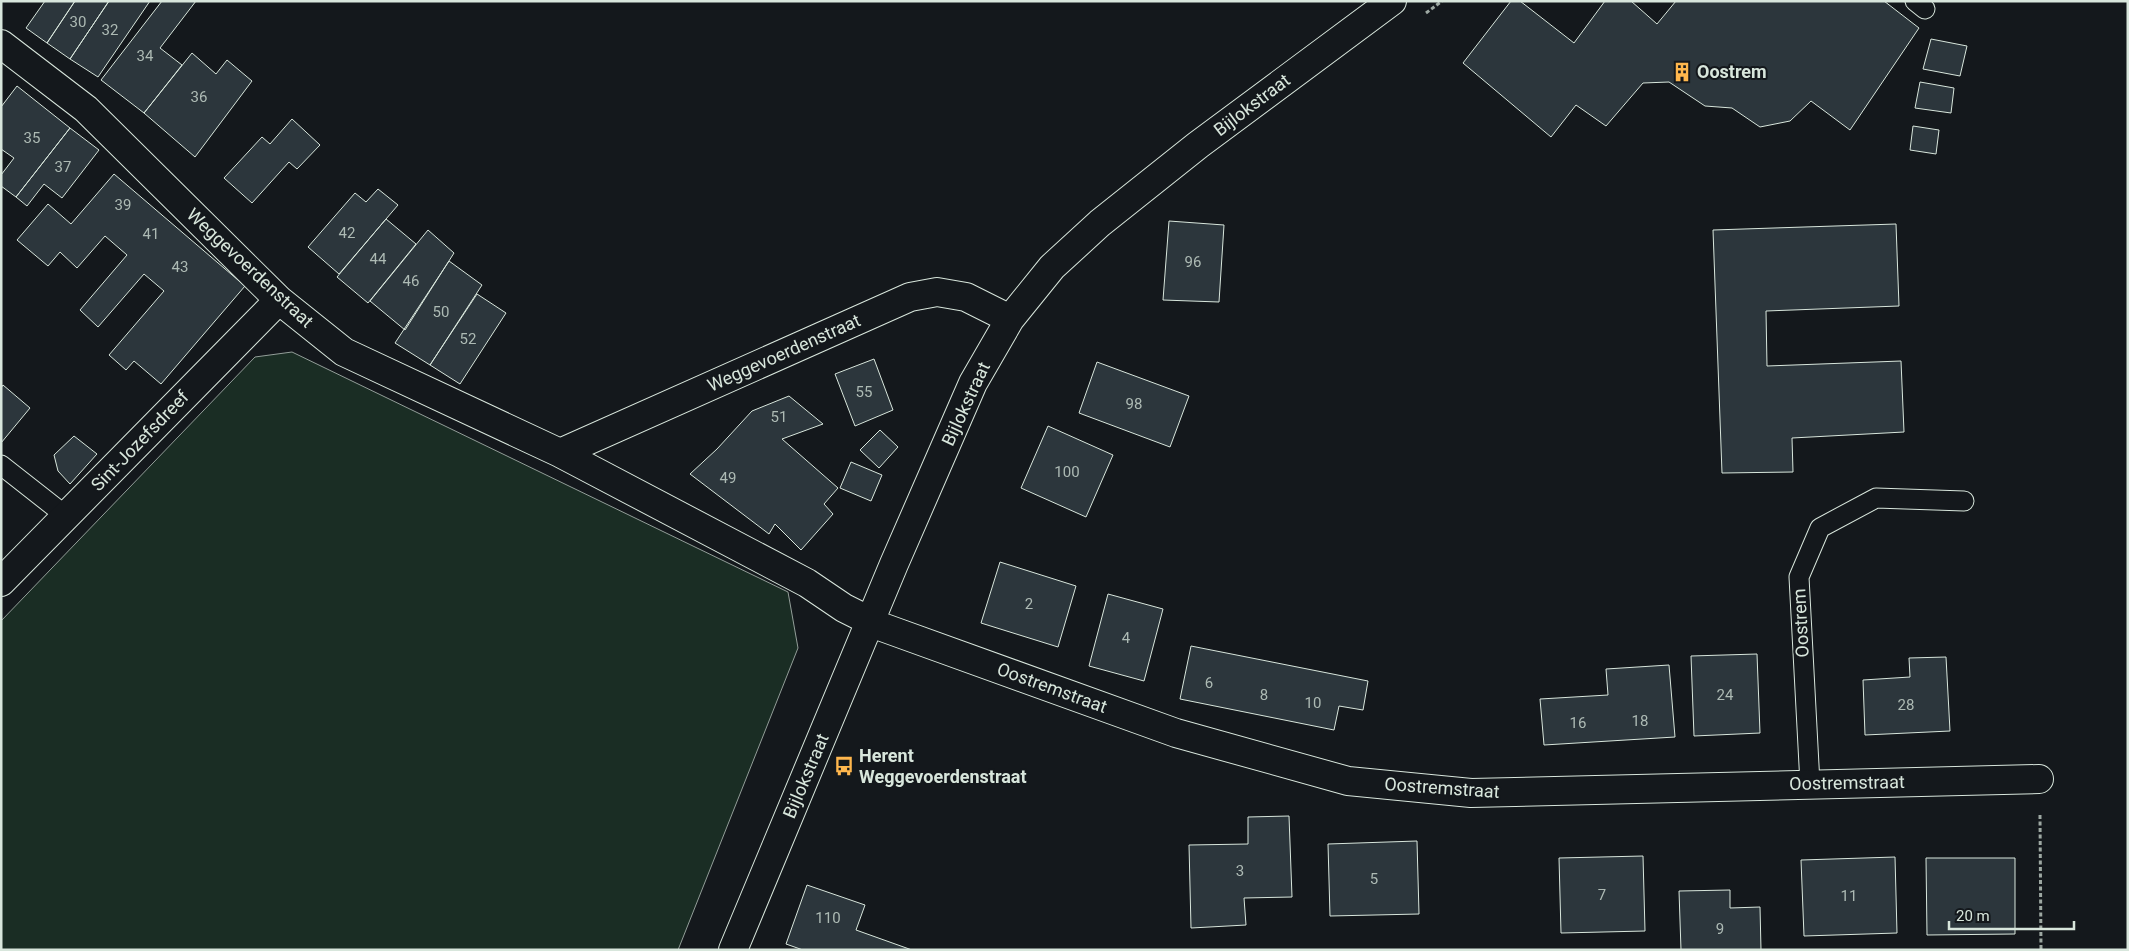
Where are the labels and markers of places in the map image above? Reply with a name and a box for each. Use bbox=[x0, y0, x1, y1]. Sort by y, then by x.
building icon: Oostrem bbox=[1671, 61, 1693, 83]
place label: Oostrem bbox=[1697, 61, 1767, 82]
place label: Herent Weggevoerdenstraat bbox=[859, 745, 1027, 787]
bus stop icon: Herent Weggevoerdenstraat bbox=[833, 755, 855, 777]

